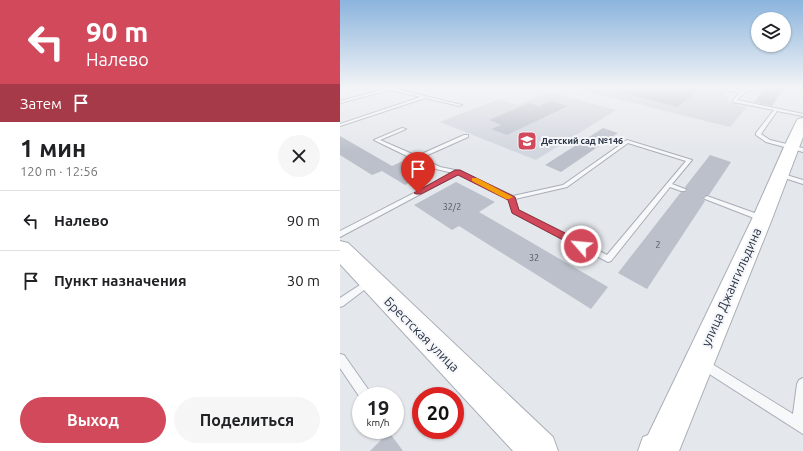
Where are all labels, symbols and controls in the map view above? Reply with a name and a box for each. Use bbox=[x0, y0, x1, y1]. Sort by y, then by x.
map controls bbox=[751, 12, 791, 52]
button: layers bbox=[751, 12, 791, 52]
icon: left bbox=[20, 16, 72, 68]
text: 90 m bbox=[86, 16, 148, 47]
text: Налево bbox=[86, 49, 149, 69]
icon: arrive bbox=[70, 92, 92, 114]
text: Затем bbox=[20, 95, 62, 112]
school or university icon: Детский сад №146 bbox=[516, 130, 538, 152]
text: 1 мин bbox=[20, 135, 86, 162]
button: close bbox=[278, 135, 320, 177]
place label: Детский сад №146 bbox=[541, 136, 623, 146]
pin bbox=[401, 152, 435, 193]
icon: arrive bbox=[407, 158, 429, 180]
text: 120 m · 12:56 bbox=[20, 164, 98, 178]
house number: 32/2 bbox=[443, 202, 461, 212]
icon: left bbox=[20, 210, 42, 232]
text: Налево bbox=[54, 212, 109, 229]
text: 90 m bbox=[287, 212, 320, 229]
position arrow bbox=[560, 225, 602, 267]
street label: улица Джангильдина bbox=[698, 225, 764, 349]
house number: 2 bbox=[655, 240, 661, 250]
house number: 32 bbox=[529, 253, 539, 263]
icon: arrive bbox=[20, 270, 42, 292]
text: Пункт назначения bbox=[54, 272, 187, 289]
text: 30 m bbox=[287, 272, 320, 289]
street label: Брестская улица bbox=[382, 294, 462, 374]
speed limit sign: 20 bbox=[412, 387, 464, 439]
text: 19 bbox=[367, 396, 389, 419]
button: Выход bbox=[20, 397, 166, 443]
button: Поделиться bbox=[174, 397, 320, 443]
text: km/h bbox=[366, 417, 390, 428]

